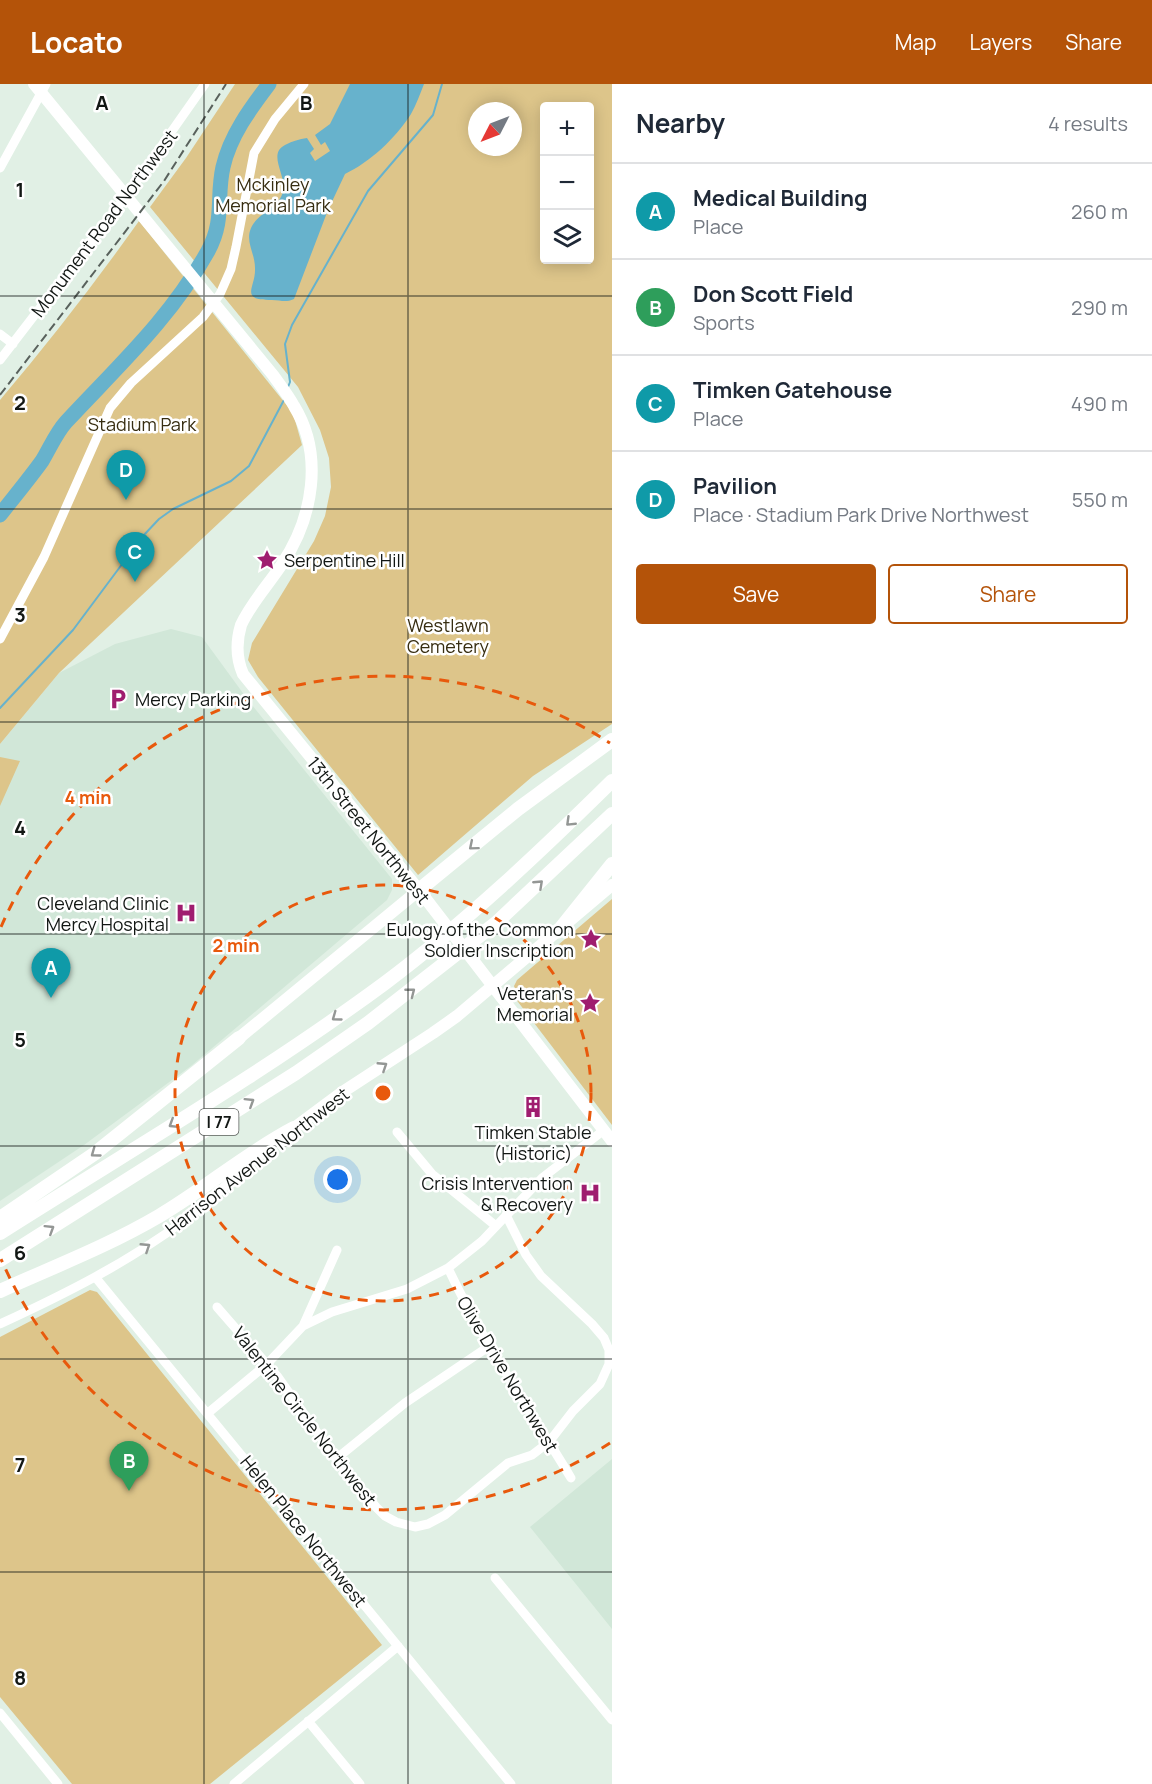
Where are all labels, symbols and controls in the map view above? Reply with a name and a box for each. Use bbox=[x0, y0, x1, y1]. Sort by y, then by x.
text: Locato bbox=[30, 23, 123, 61]
text: Map bbox=[895, 28, 936, 56]
text: Layers bbox=[969, 28, 1032, 56]
text: Share bbox=[1065, 28, 1122, 56]
text: A bbox=[95, 89, 109, 116]
text: B bbox=[300, 89, 313, 116]
north arrow bbox=[468, 102, 522, 156]
map controls bbox=[540, 102, 594, 264]
button: + bbox=[540, 102, 594, 156]
text: Nearby bbox=[636, 105, 725, 141]
text: 4 results bbox=[1048, 110, 1128, 137]
street label: Monument Road Northwest bbox=[26, 125, 182, 321]
button: − bbox=[540, 156, 594, 210]
park label: Mckinley Memorial Park bbox=[215, 172, 332, 217]
text: 1 bbox=[16, 176, 24, 203]
text: Medical Building bbox=[693, 183, 868, 213]
text: A bbox=[649, 198, 662, 225]
text: 260 m bbox=[1071, 198, 1128, 225]
button: layers bbox=[540, 210, 594, 264]
text: Place bbox=[693, 213, 743, 240]
text: Don Scott Field bbox=[693, 279, 853, 309]
text: B bbox=[649, 294, 662, 321]
text: 290 m bbox=[1071, 294, 1128, 321]
text: Sports bbox=[693, 309, 755, 336]
text: Timken Gatehouse bbox=[693, 375, 892, 405]
text: 2 bbox=[14, 389, 26, 416]
text: C bbox=[648, 390, 663, 417]
text: 490 m bbox=[1071, 390, 1128, 417]
text: Place bbox=[693, 405, 743, 432]
park label: Stadium Park bbox=[88, 412, 197, 436]
pin: D bbox=[106, 450, 146, 500]
text: Pavilion bbox=[693, 471, 777, 501]
text: D bbox=[648, 486, 663, 513]
text: 550 m bbox=[1072, 486, 1128, 513]
text: Place · Stadium Park Drive Northwest bbox=[693, 501, 1029, 528]
pin: C bbox=[116, 532, 154, 582]
place icon: Serpentine Hill bbox=[255, 548, 279, 572]
place label: Serpentine Hill bbox=[284, 548, 405, 572]
button: Save bbox=[636, 564, 876, 624]
button: Share bbox=[888, 564, 1128, 624]
text: 3 bbox=[14, 601, 26, 628]
park label: Westlawn Cemetery bbox=[407, 613, 490, 658]
parking icon: Mercy Parking bbox=[106, 687, 130, 711]
place label: Mercy Parking bbox=[135, 687, 251, 711]
street label: 13th Street Northwest bbox=[302, 751, 436, 909]
text: 4 min bbox=[64, 785, 112, 809]
text: 4 bbox=[14, 814, 26, 841]
one-way arrow bbox=[567, 814, 578, 825]
one-way arrow bbox=[469, 839, 480, 850]
one-way arrow bbox=[532, 880, 542, 891]
place label: Cleveland Clinic Mercy Hospital bbox=[37, 891, 169, 936]
hospital icon: Cleveland Clinic Mercy Hospital bbox=[174, 901, 198, 925]
place label: Eulogy of the Common Soldier Inscription bbox=[386, 917, 574, 962]
place icon: Eulogy of the Common Soldier Inscription bbox=[579, 927, 603, 951]
text: 2 min bbox=[213, 933, 259, 957]
pin: A bbox=[32, 948, 70, 998]
place label: Veteran's Memorial bbox=[497, 981, 573, 1026]
one-way arrow bbox=[404, 988, 415, 999]
place icon: Veteran's Memorial bbox=[578, 991, 602, 1015]
one-way arrow bbox=[332, 1010, 343, 1021]
text: 5 bbox=[14, 1026, 26, 1053]
one-way arrow bbox=[377, 1061, 387, 1073]
street label: Harrison Avenue Northwest bbox=[160, 1082, 354, 1240]
centre of rings bbox=[373, 1083, 393, 1103]
building icon: Timken Stable (Historic) bbox=[521, 1095, 545, 1119]
one-way arrow bbox=[243, 1098, 254, 1109]
road number: I 77 bbox=[200, 1109, 238, 1135]
one-way arrow bbox=[169, 1116, 179, 1128]
place label: Timken Stable (Historic) bbox=[474, 1120, 592, 1165]
one-way arrow bbox=[90, 1146, 101, 1157]
your location bbox=[323, 1165, 352, 1194]
place label: Crisis Intervention & Recovery bbox=[421, 1171, 573, 1216]
hospital icon: Crisis Intervention & Recovery bbox=[578, 1181, 602, 1205]
one-way arrow bbox=[43, 1225, 54, 1236]
text: 6 bbox=[14, 1239, 26, 1266]
one-way arrow bbox=[139, 1243, 150, 1254]
street label: Olive Drive Northwest bbox=[452, 1292, 564, 1456]
street label: Valentine Circle Northwest bbox=[228, 1322, 382, 1510]
pin: B bbox=[110, 1442, 148, 1491]
street label: Helen Place Northwest bbox=[235, 1450, 373, 1612]
text: 7 bbox=[15, 1451, 25, 1478]
text: 8 bbox=[14, 1664, 26, 1691]

